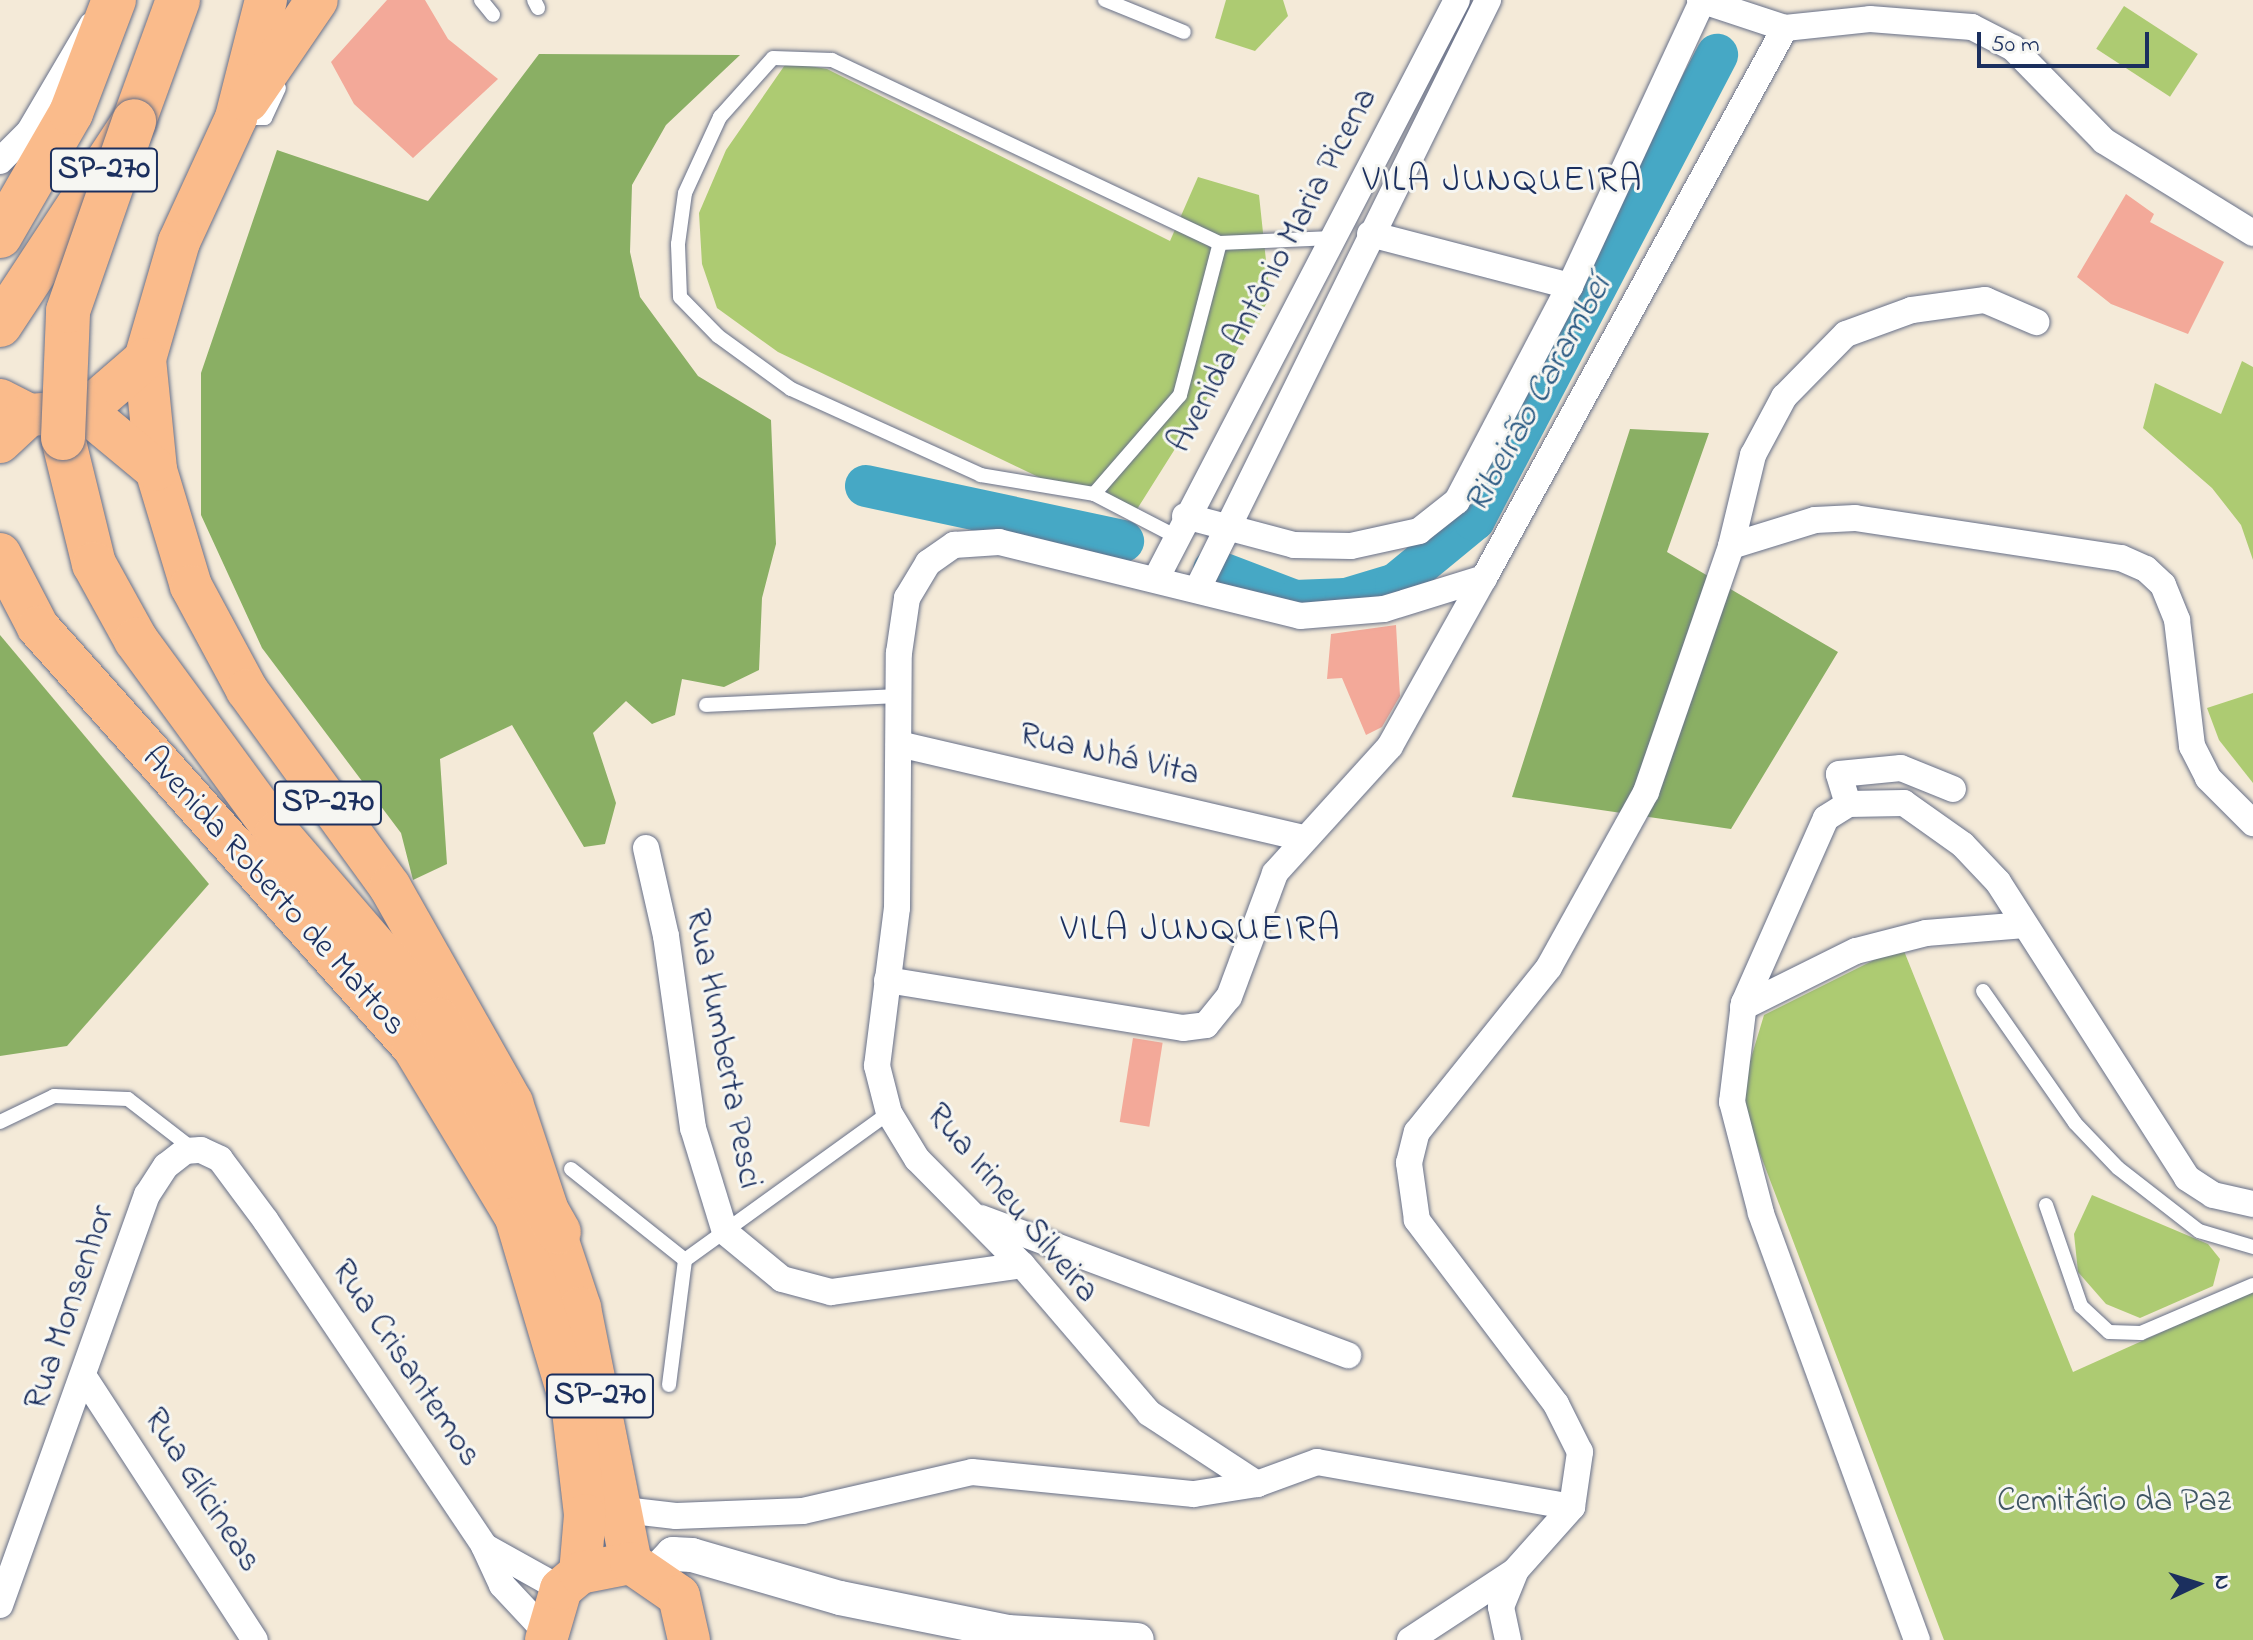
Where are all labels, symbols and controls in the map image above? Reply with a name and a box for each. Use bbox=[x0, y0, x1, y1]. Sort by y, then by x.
scale bar bbox=[1981, 16, 2153, 66]
text: 50 m bbox=[1991, 28, 2040, 63]
street label: Avenida Antônio Maria Picena bbox=[1161, 82, 1387, 460]
road number: SP-270 bbox=[48, 142, 160, 198]
district label: VILA JUNQUEIRA bbox=[1363, 160, 1643, 204]
water label: Ribeirão Carambeí bbox=[1456, 269, 1622, 521]
street label: Rua Nhá Vita bbox=[1015, 715, 1203, 797]
street label: Avenida Roberto de Mattos bbox=[132, 739, 414, 1045]
road number: SP-270 bbox=[272, 775, 384, 831]
street label: Rua Humberta Pesci bbox=[675, 906, 769, 1192]
district label: VILA JUNQUEIRA bbox=[1061, 909, 1341, 953]
street label: Rua Irineu Silveira bbox=[916, 1096, 1106, 1312]
street label: Rua Monsenhor bbox=[17, 1200, 125, 1416]
street label: Rua Crisantemos bbox=[321, 1253, 489, 1475]
road number: SP-270 bbox=[544, 1368, 656, 1424]
street label: Rua Glícineas bbox=[133, 1401, 269, 1581]
park label: Cemitário da Paz bbox=[1997, 1483, 2231, 1523]
north arrow bbox=[2157, 1544, 2237, 1624]
text: N bbox=[2204, 1574, 2237, 1591]

